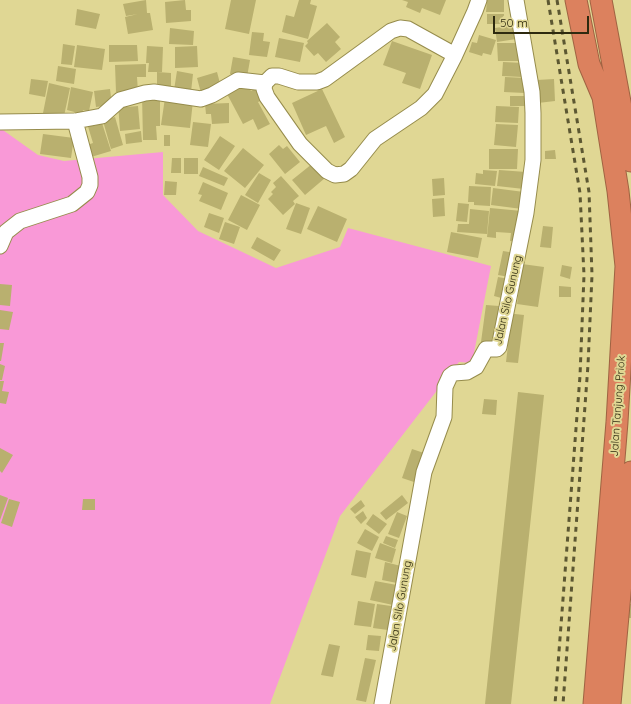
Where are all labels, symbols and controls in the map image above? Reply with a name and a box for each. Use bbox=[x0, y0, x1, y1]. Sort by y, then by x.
scale bar bbox=[495, 8, 591, 34]
text: 50 m bbox=[500, 15, 528, 30]
street label: Jalan Silo Gunung bbox=[491, 254, 525, 346]
street label: Jalan Tanjung Priok bbox=[608, 355, 628, 457]
street label: Jalan Silo Gunung bbox=[386, 560, 414, 652]

